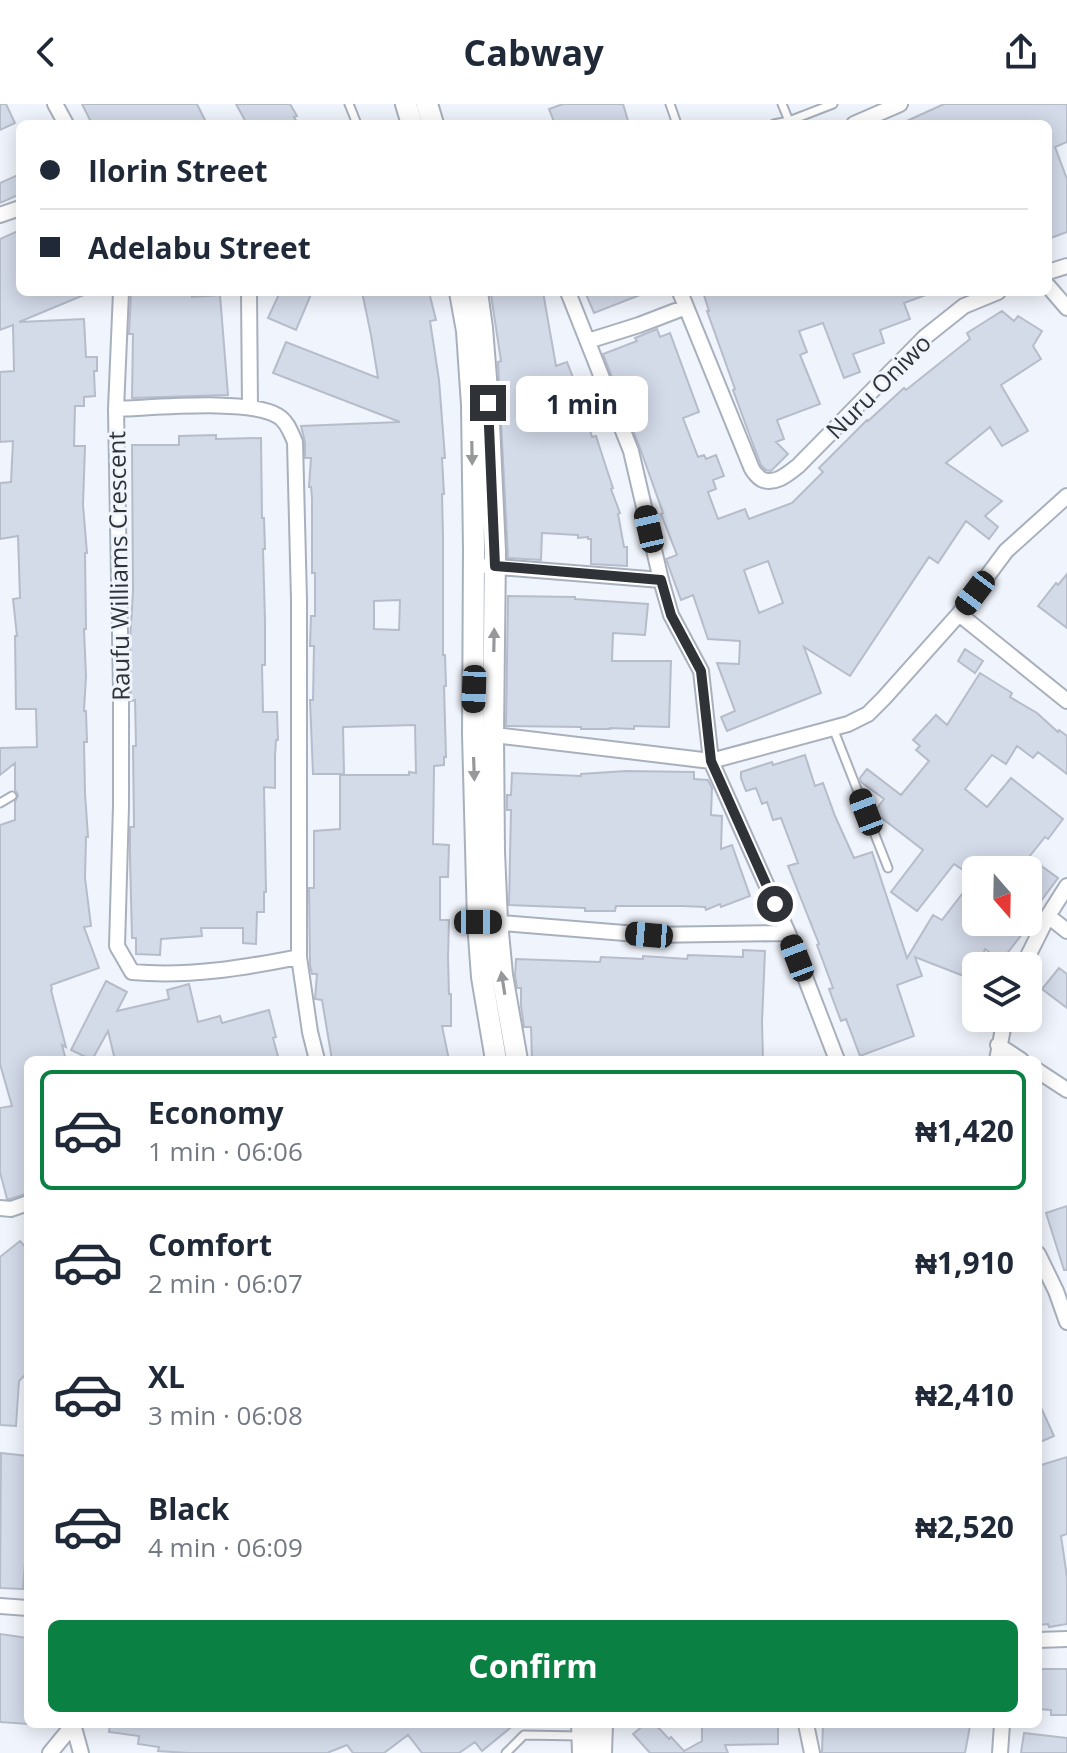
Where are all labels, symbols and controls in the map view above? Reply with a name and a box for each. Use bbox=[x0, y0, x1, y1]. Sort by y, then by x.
text: Cabway bbox=[463, 28, 604, 77]
icon: back bbox=[24, 30, 68, 74]
icon: share bbox=[999, 30, 1043, 74]
text: Ilorin Street bbox=[88, 150, 268, 191]
text: Adelabu Street bbox=[88, 227, 311, 268]
street label: Nuru Oniwo bbox=[818, 326, 938, 446]
callout: 1 min bbox=[516, 375, 648, 431]
route end bbox=[470, 385, 506, 421]
text: 1 min bbox=[546, 386, 618, 422]
street label: Raufu Williams Crescent bbox=[99, 431, 137, 701]
one-way arrow bbox=[466, 441, 479, 466]
car bbox=[632, 503, 666, 555]
car bbox=[951, 567, 999, 619]
one-way arrow bbox=[488, 627, 500, 652]
car bbox=[461, 665, 487, 713]
one-way arrow bbox=[468, 757, 481, 782]
car bbox=[846, 785, 886, 839]
north arrow bbox=[962, 856, 1042, 936]
map controls bbox=[962, 856, 1042, 1032]
route start bbox=[757, 886, 793, 922]
car bbox=[454, 910, 502, 934]
car bbox=[624, 921, 674, 949]
car bbox=[777, 931, 817, 985]
button: layers bbox=[962, 952, 1042, 1032]
one-way arrow bbox=[497, 970, 509, 995]
text: Economy bbox=[148, 1092, 284, 1133]
icon: car bbox=[52, 1094, 124, 1166]
text: ₦1,420 bbox=[915, 1110, 1014, 1151]
text: 1 min · 06:06 bbox=[148, 1133, 303, 1169]
text: Comfort bbox=[148, 1224, 272, 1265]
icon: car bbox=[52, 1226, 124, 1298]
text: ₦1,910 bbox=[915, 1242, 1014, 1283]
text: 2 min · 06:07 bbox=[148, 1265, 303, 1301]
text: XL bbox=[148, 1356, 185, 1397]
icon: car bbox=[52, 1358, 124, 1430]
text: ₦2,410 bbox=[915, 1374, 1014, 1415]
text: 3 min · 06:08 bbox=[148, 1397, 303, 1433]
text: Black bbox=[148, 1488, 229, 1529]
icon: car bbox=[52, 1490, 124, 1562]
text: ₦2,520 bbox=[915, 1506, 1014, 1547]
text: 4 min · 06:09 bbox=[148, 1529, 303, 1565]
button: Confirm bbox=[48, 1620, 1018, 1712]

